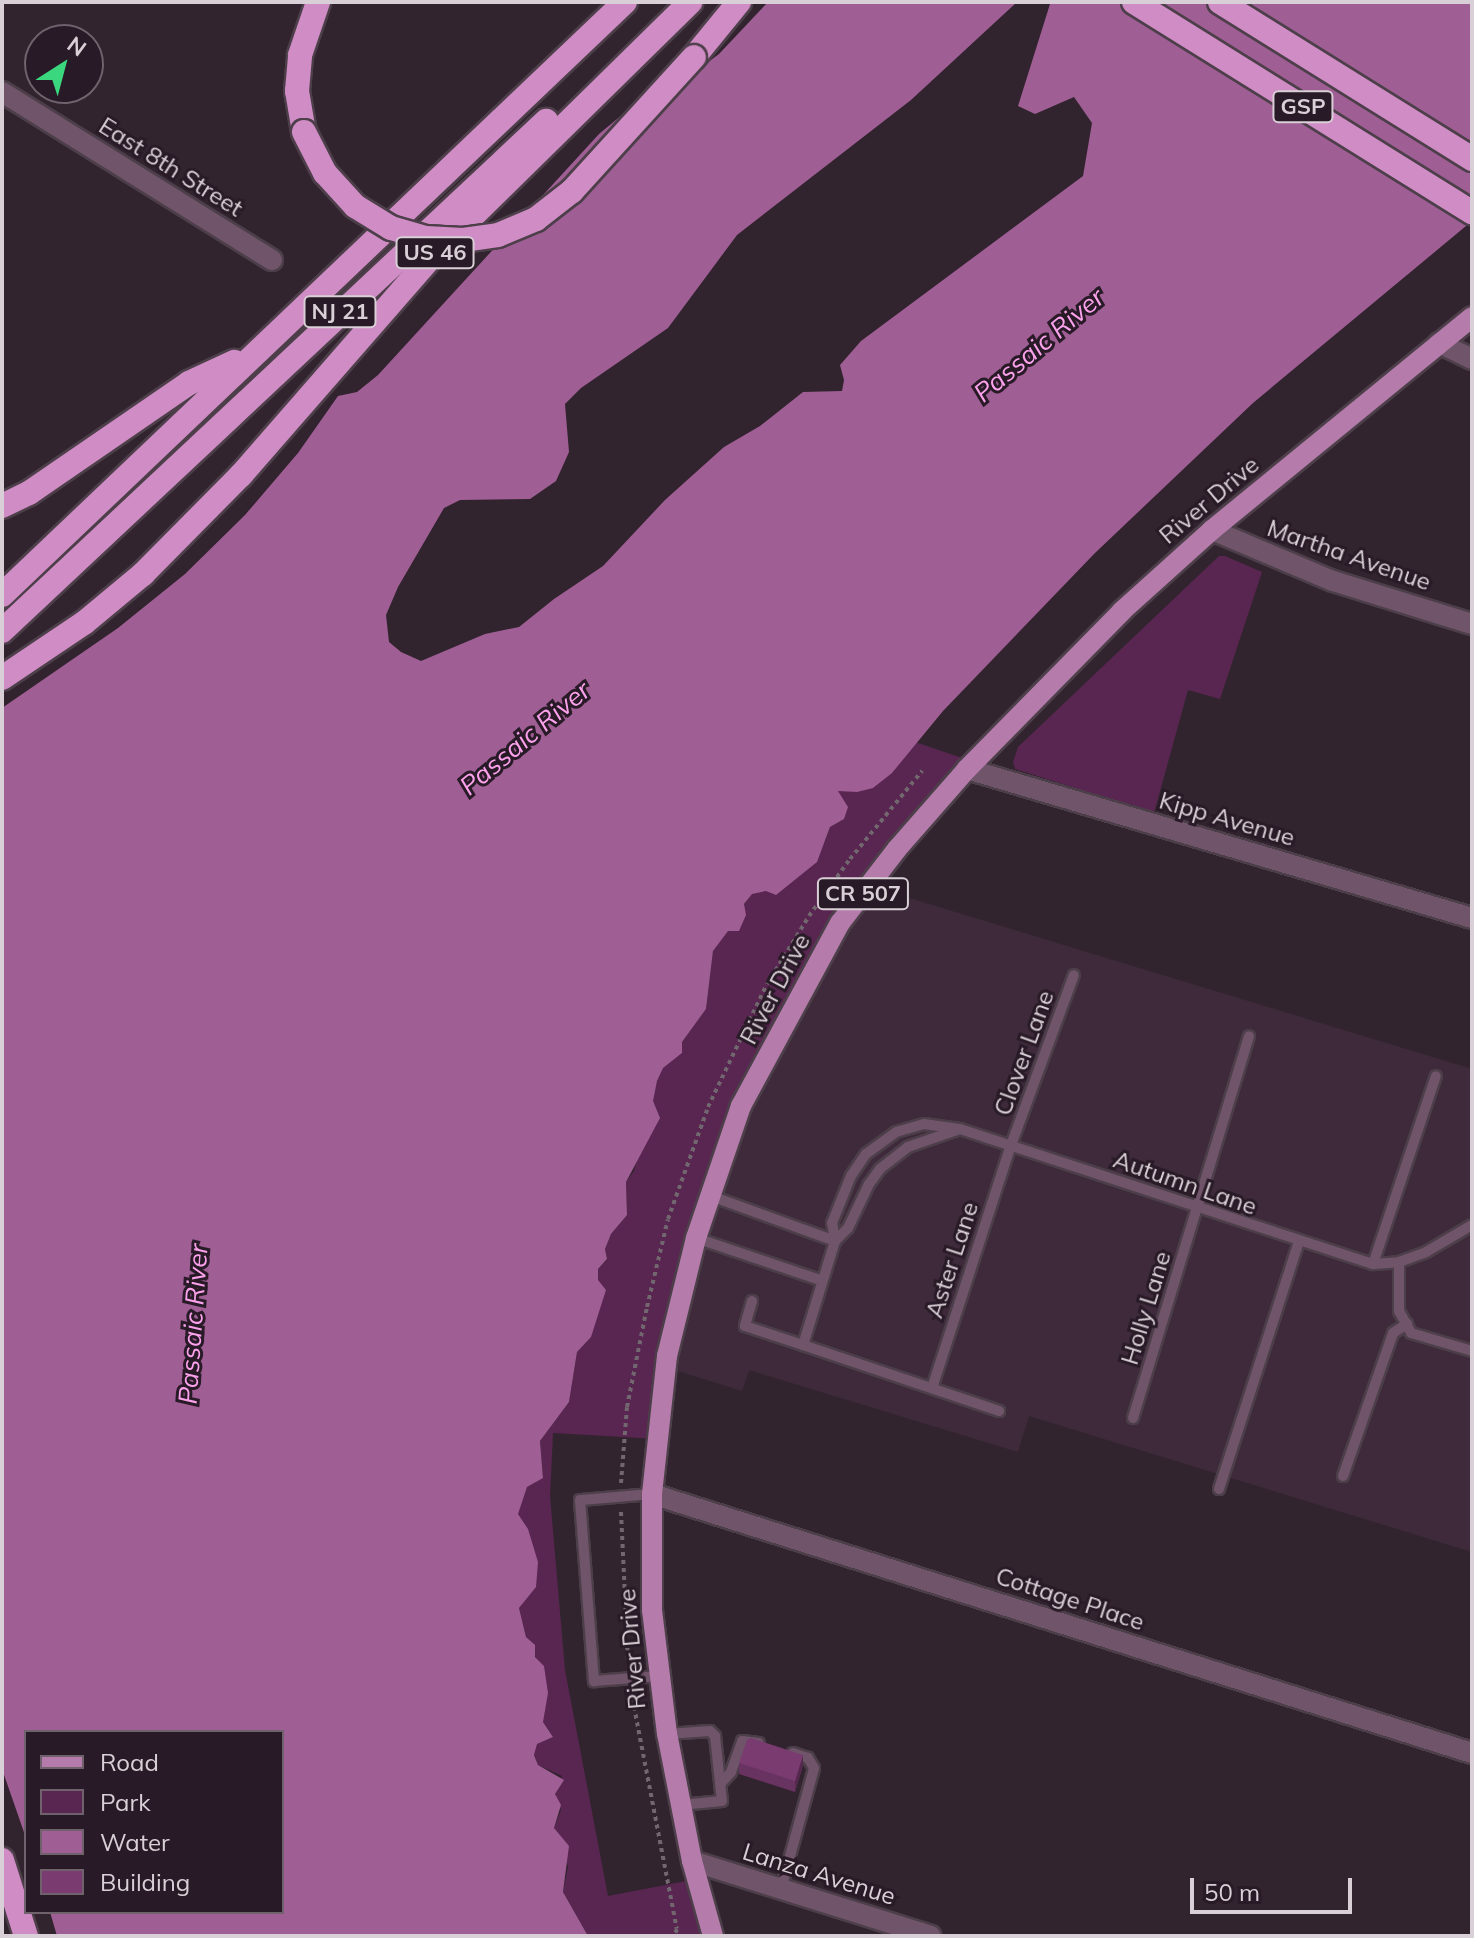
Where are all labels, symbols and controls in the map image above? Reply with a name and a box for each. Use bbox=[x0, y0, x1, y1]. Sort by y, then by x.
north arrow bbox=[24, 24, 104, 104]
text: N bbox=[62, 30, 92, 62]
road number: GSP bbox=[1271, 89, 1335, 125]
street label: East 8th Street bbox=[94, 111, 248, 223]
road number: US 46 bbox=[395, 235, 475, 271]
water label: Passaic River bbox=[967, 281, 1111, 409]
road number: NJ 21 bbox=[302, 294, 378, 330]
street label: River Drive bbox=[1153, 450, 1265, 550]
street label: Martha Avenue bbox=[1263, 514, 1435, 596]
water label: Passaic River bbox=[453, 674, 597, 802]
street label: Kipp Avenue bbox=[1156, 786, 1298, 852]
road number: CR 507 bbox=[815, 876, 911, 912]
street label: River Drive bbox=[734, 929, 816, 1049]
street label: Clover Lane bbox=[988, 987, 1060, 1119]
street label: Autumn Lane bbox=[1110, 1145, 1260, 1221]
street label: Aster Lane bbox=[920, 1198, 984, 1322]
water label: Passaic River bbox=[172, 1243, 214, 1405]
street label: Holly Lane bbox=[1115, 1248, 1177, 1368]
street label: Cottage Place bbox=[992, 1561, 1148, 1637]
street label: River Drive bbox=[612, 1588, 652, 1710]
legend bbox=[24, 1730, 284, 1914]
text: Road bbox=[100, 1747, 159, 1777]
text: Park bbox=[100, 1787, 151, 1817]
text: Water bbox=[100, 1827, 170, 1857]
street label: Lanza Avenue bbox=[739, 1837, 899, 1911]
scale bar bbox=[1194, 1862, 1356, 1912]
text: Building bbox=[100, 1867, 190, 1897]
text: 50 m bbox=[1204, 1877, 1260, 1907]

